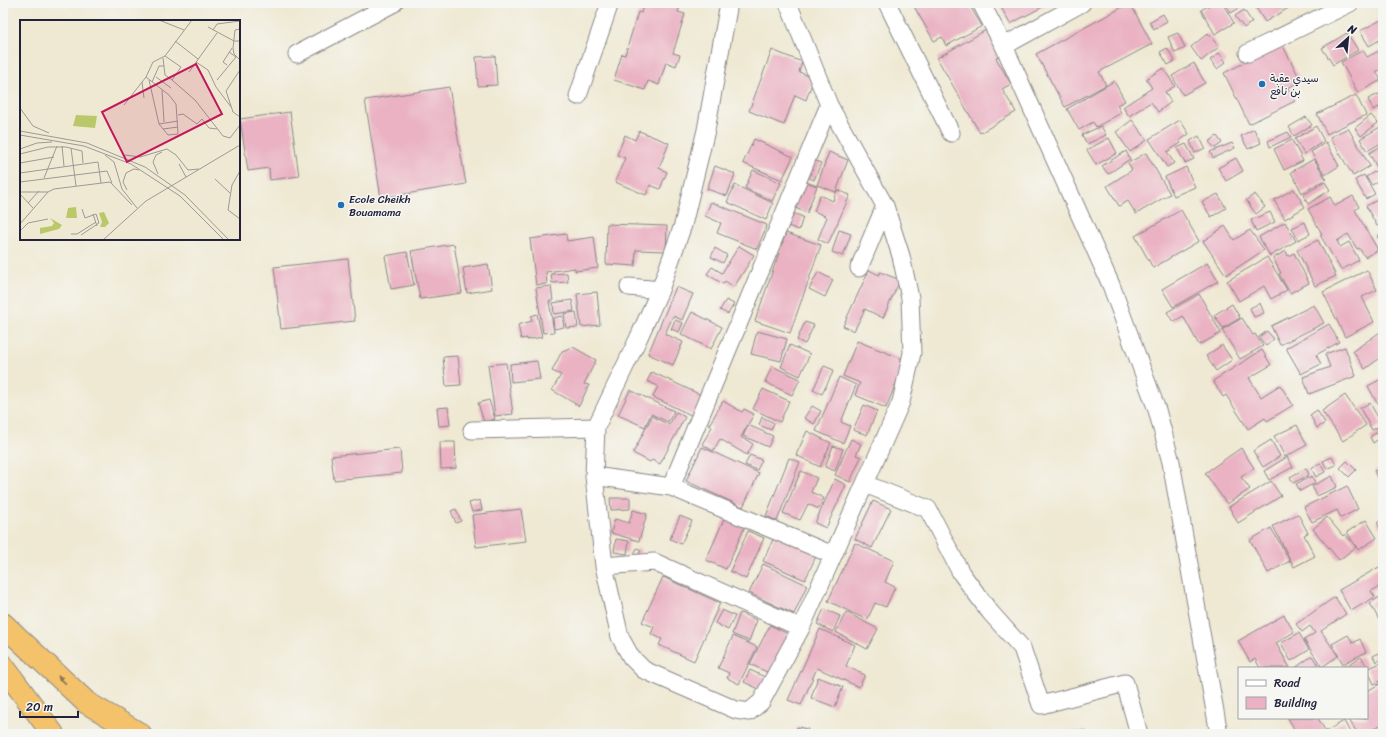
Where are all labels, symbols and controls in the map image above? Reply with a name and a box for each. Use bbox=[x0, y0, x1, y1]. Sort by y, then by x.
north arrow bbox=[1328, 18, 1368, 58]
text: N bbox=[1344, 19, 1360, 40]
inset map bbox=[20, 20, 240, 240]
place label: سيدي عقبة بن نافع bbox=[1270, 69, 1319, 101]
marker: سيدي عقبة بن نافع bbox=[1257, 79, 1267, 89]
place label: Ecole Cheikh Bouamama bbox=[349, 190, 411, 222]
marker: Ecole Cheikh Bouamama bbox=[336, 200, 346, 210]
legend bbox=[1238, 667, 1368, 719]
text: Road bbox=[1274, 672, 1301, 694]
one-way arrow bbox=[57, 676, 67, 685]
text: Building bbox=[1274, 692, 1317, 714]
scale bar bbox=[20, 693, 78, 719]
text: 20 m bbox=[26, 696, 53, 718]

